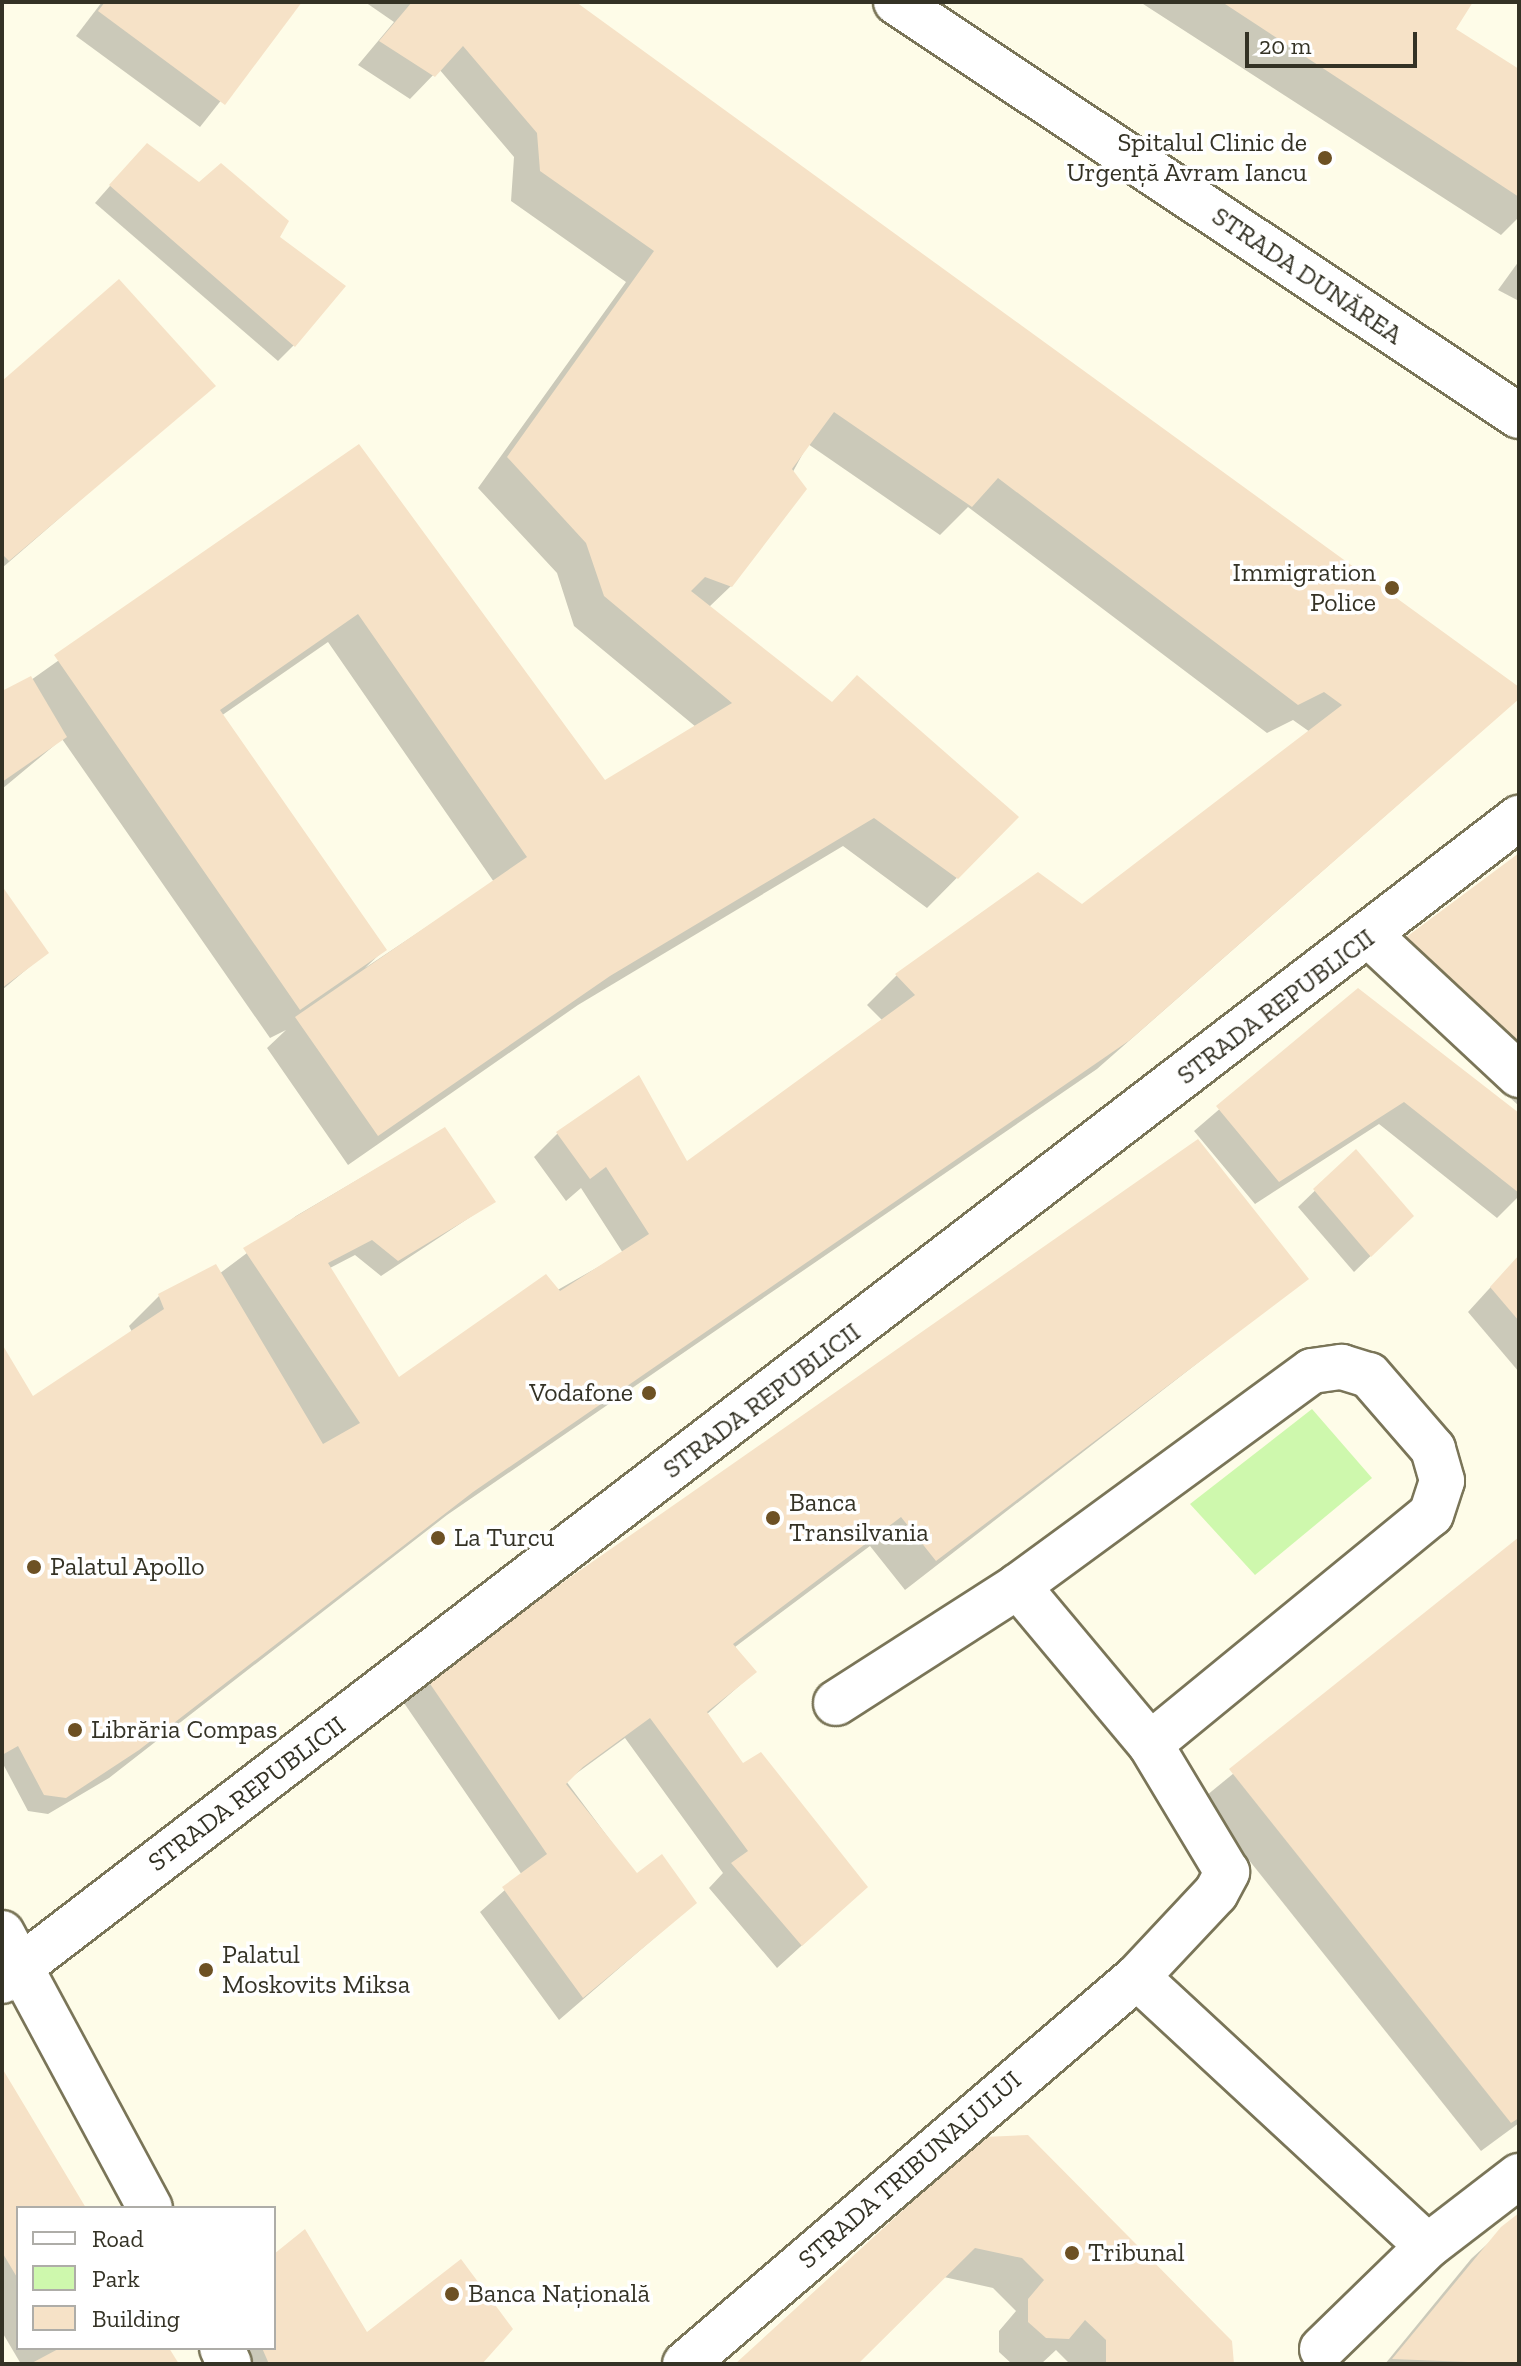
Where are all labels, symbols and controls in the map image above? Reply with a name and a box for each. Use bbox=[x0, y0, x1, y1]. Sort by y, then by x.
scale bar bbox=[1249, 16, 1421, 66]
text: 20 m bbox=[1259, 31, 1311, 60]
place label: Spitalul Clinic de Urgență Avram Iancu bbox=[1066, 127, 1307, 188]
marker: Spitalul Clinic de Urgență Avram Iancu bbox=[1314, 147, 1336, 169]
street label: STRADA DUNĂREA bbox=[1206, 201, 1408, 351]
place label: Immigration Police bbox=[1233, 557, 1376, 618]
marker: Immigration Police bbox=[1383, 579, 1401, 597]
street label: STRADA REPUBLICII bbox=[1171, 922, 1381, 1092]
street label: STRADA REPUBLICII bbox=[657, 1316, 867, 1486]
place label: Vodafone bbox=[529, 1377, 633, 1409]
marker: Vodafone bbox=[640, 1384, 658, 1402]
place label: Banca Transilvania bbox=[789, 1487, 929, 1548]
marker: Banca Transilvania bbox=[764, 1509, 782, 1527]
place label: La Turcu bbox=[454, 1522, 555, 1554]
marker: La Turcu bbox=[429, 1529, 447, 1547]
place label: Palatul Apollo bbox=[50, 1551, 205, 1583]
marker: Palatul Apollo bbox=[25, 1558, 43, 1576]
street label: STRADA REPUBLICII bbox=[142, 1709, 352, 1879]
place label: Librăria Compas bbox=[91, 1714, 277, 1746]
marker: Librăria Compas bbox=[66, 1721, 84, 1739]
place label: Palatul Moskovits Miksa bbox=[222, 1939, 410, 2000]
marker: Palatul Moskovits Miksa bbox=[197, 1961, 215, 1979]
street label: STRADA TRIBUNALULUI bbox=[792, 2064, 1028, 2276]
legend bbox=[16, 2206, 276, 2350]
text: Road bbox=[92, 2224, 144, 2253]
place label: Tribunal bbox=[1088, 2237, 1185, 2269]
marker: Tribunal bbox=[1063, 2244, 1081, 2262]
text: Park bbox=[92, 2264, 140, 2293]
place label: Banca Națională bbox=[468, 2278, 650, 2310]
marker: Banca Națională bbox=[443, 2285, 461, 2303]
text: Building bbox=[92, 2304, 180, 2333]

